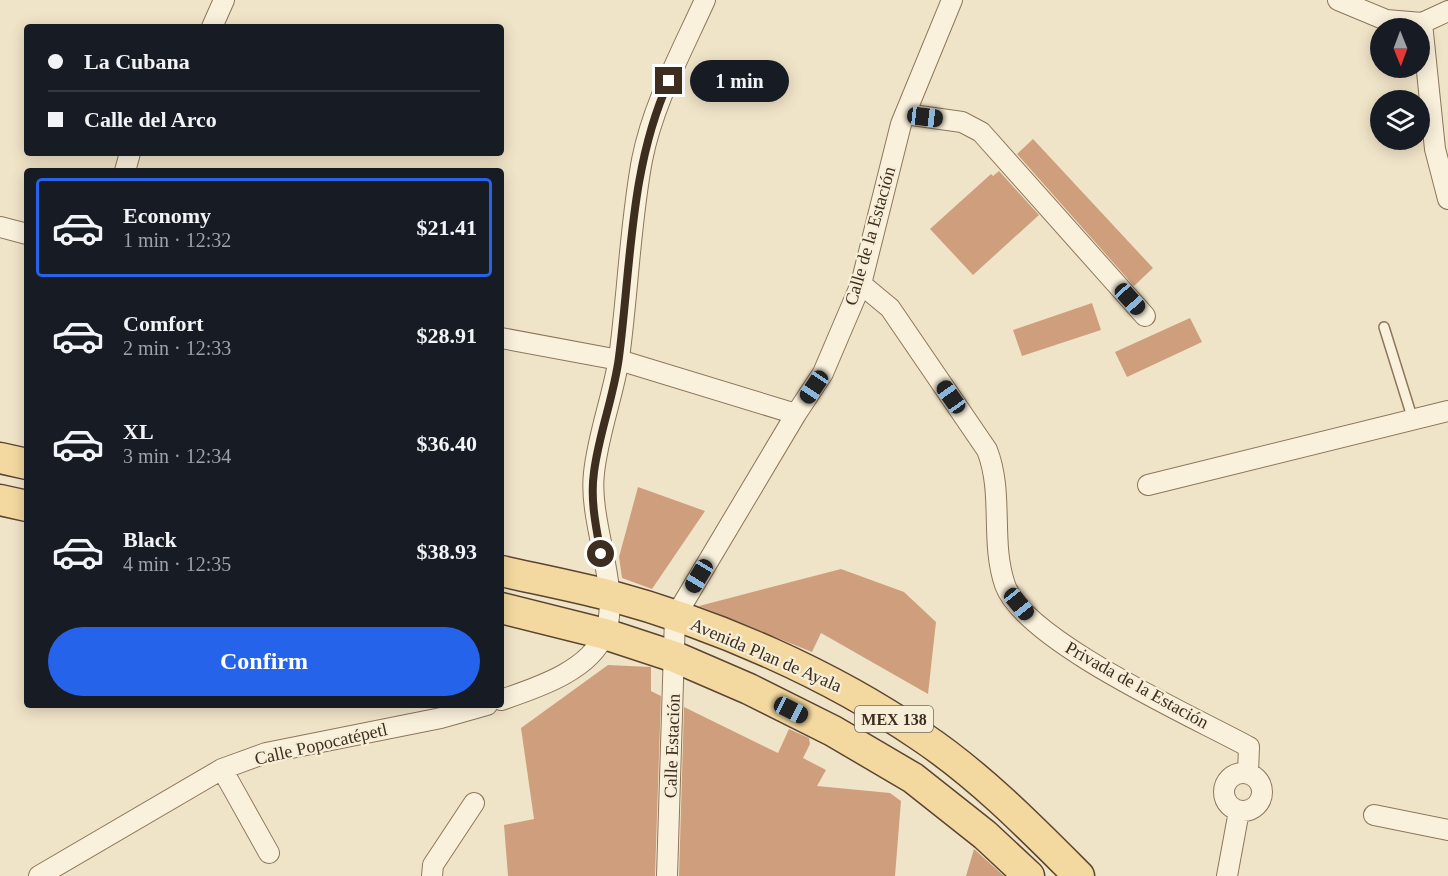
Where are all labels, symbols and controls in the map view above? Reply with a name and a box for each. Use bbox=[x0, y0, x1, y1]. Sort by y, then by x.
north arrow bbox=[1370, 18, 1430, 78]
map controls bbox=[1370, 18, 1430, 150]
text: La Cubana bbox=[84, 49, 190, 74]
callout: 1 min bbox=[690, 60, 789, 102]
route end bbox=[655, 67, 682, 94]
text: 1 min bbox=[715, 70, 764, 92]
button: layers bbox=[1370, 90, 1430, 150]
car bbox=[906, 106, 944, 128]
text: Calle del Arco bbox=[84, 107, 217, 132]
street label: Calle de la Estación bbox=[841, 164, 899, 308]
icon: car bbox=[51, 201, 105, 255]
text: Economy bbox=[123, 203, 211, 228]
text: $21.41 bbox=[417, 215, 477, 240]
text: 1 min · 12:32 bbox=[123, 229, 231, 251]
car bbox=[1111, 280, 1149, 318]
icon: car bbox=[51, 309, 105, 363]
text: Comfort bbox=[123, 311, 204, 336]
text: $28.91 bbox=[417, 323, 477, 348]
text: 2 min · 12:33 bbox=[123, 337, 231, 359]
car bbox=[796, 367, 832, 407]
car bbox=[933, 377, 969, 417]
icon: car bbox=[51, 417, 105, 471]
text: XL bbox=[123, 419, 154, 444]
text: $36.40 bbox=[417, 431, 477, 456]
text: 3 min · 12:34 bbox=[123, 445, 231, 467]
icon: car bbox=[51, 525, 105, 579]
text: Black bbox=[123, 527, 177, 552]
text: $38.93 bbox=[417, 539, 477, 564]
route start bbox=[587, 540, 614, 567]
text: 4 min · 12:35 bbox=[123, 553, 231, 575]
car bbox=[682, 556, 716, 596]
car bbox=[1001, 584, 1037, 624]
street label: Avenida Plan de Ayala bbox=[687, 614, 845, 696]
button: Confirm bbox=[48, 627, 480, 696]
street label: Privada de la Estación bbox=[1062, 637, 1212, 733]
street label: Calle Estación bbox=[660, 693, 684, 799]
car bbox=[771, 694, 811, 726]
road number: MEX 138 bbox=[855, 706, 933, 732]
street label: Calle Popocatépetl bbox=[253, 719, 389, 769]

